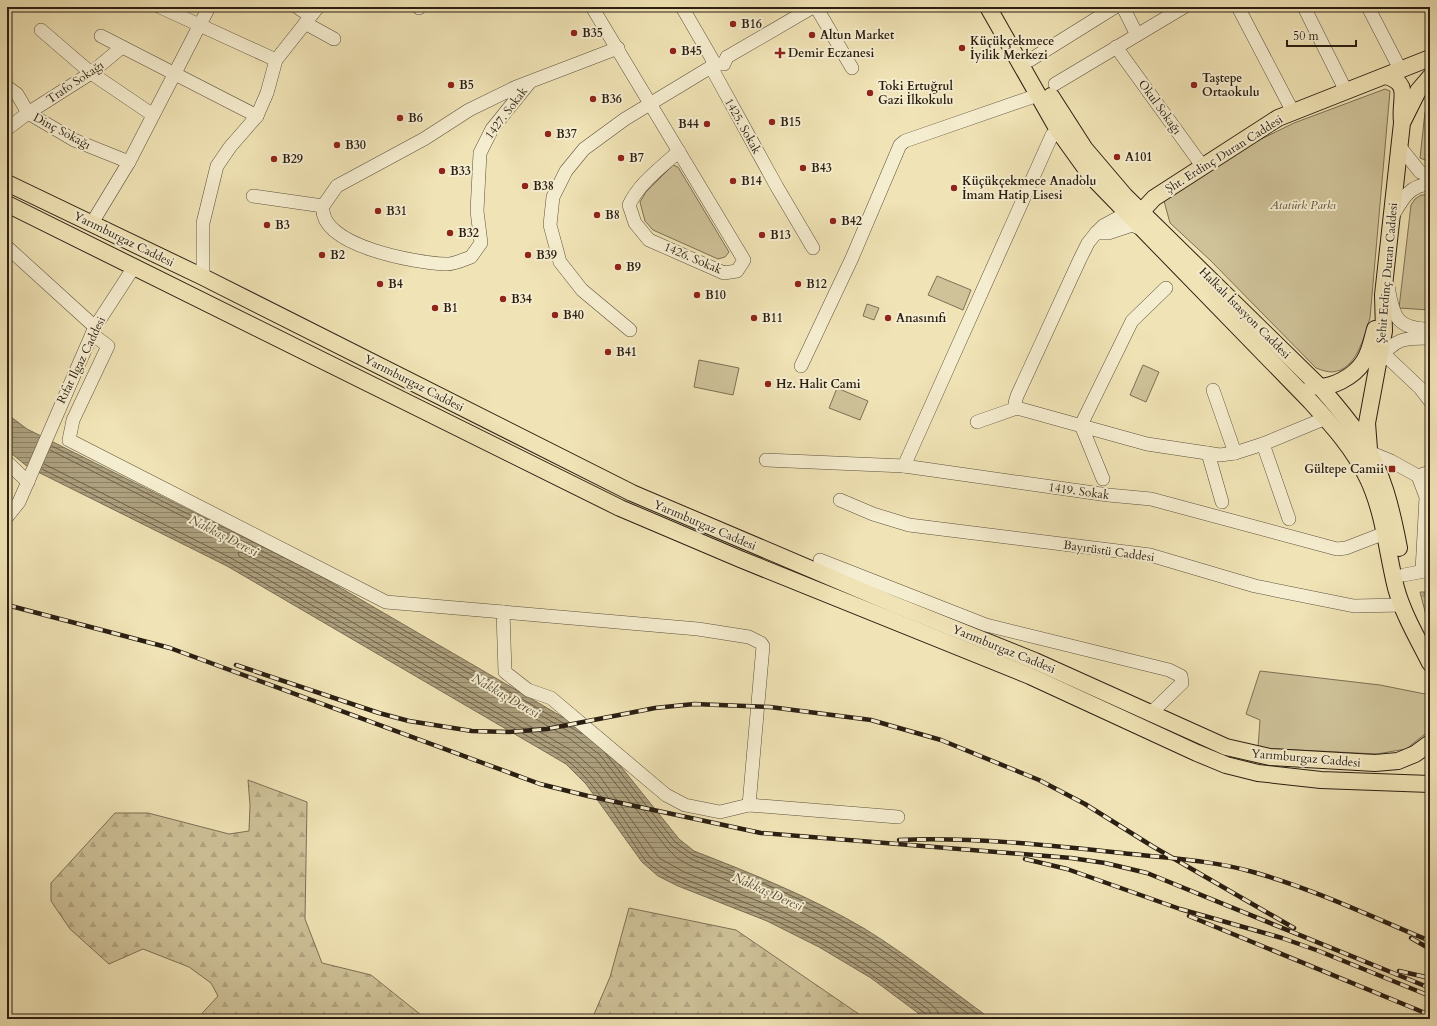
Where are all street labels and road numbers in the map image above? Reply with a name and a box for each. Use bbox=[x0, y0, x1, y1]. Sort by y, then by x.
street label: Trafo Sokağı bbox=[43, 57, 107, 107]
street label: Okul Sokağı bbox=[1135, 76, 1186, 138]
street label: 1427. Sokak bbox=[481, 83, 531, 142]
street label: 1425. Sokak bbox=[721, 95, 765, 157]
street label: Dinç Sokağı bbox=[30, 109, 94, 153]
street label: Şht. Erdinç Duran Caddesi bbox=[1162, 111, 1286, 197]
street label: Şehit Erdinç Duran Caddesi bbox=[1373, 201, 1401, 344]
street label: Yarımburgaz Caddesi bbox=[71, 208, 177, 271]
street label: 1426. Sokak bbox=[662, 239, 725, 278]
street label: Halkalı İstasyon Caddesi bbox=[1196, 263, 1295, 363]
street label: Rıfat Ilgaz Caddesi bbox=[53, 313, 109, 406]
street label: Yarımburgaz Caddesi bbox=[361, 351, 467, 415]
street label: 1419. Sokak bbox=[1047, 479, 1111, 503]
street label: Yarımburgaz Caddesi bbox=[651, 496, 759, 554]
street label: Bayırüstü Caddesi bbox=[1063, 537, 1156, 565]
street label: Yarımburgaz Caddesi bbox=[950, 621, 1059, 677]
street label: Yarımburgaz Caddesi bbox=[1251, 745, 1362, 771]

